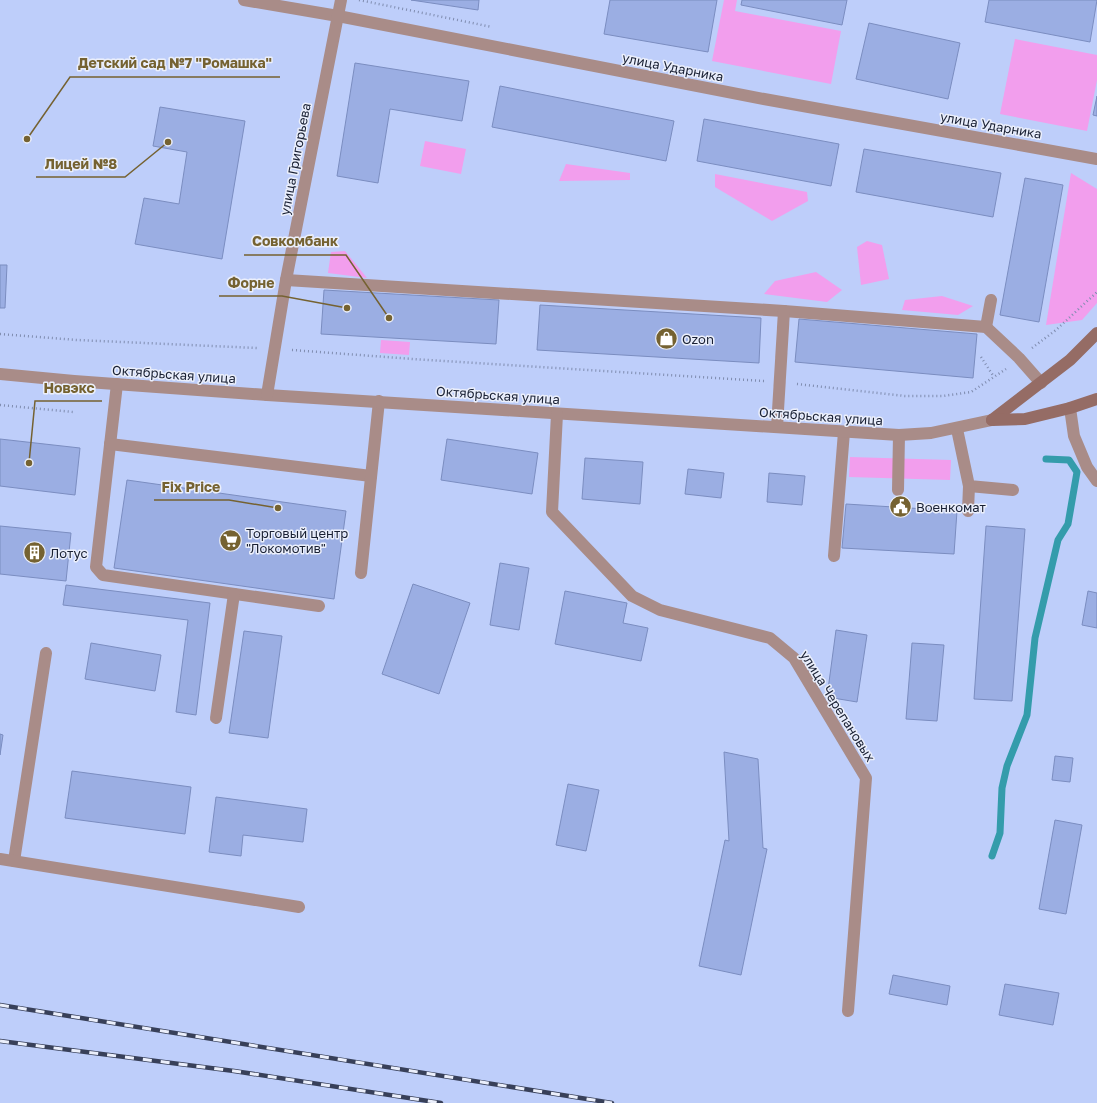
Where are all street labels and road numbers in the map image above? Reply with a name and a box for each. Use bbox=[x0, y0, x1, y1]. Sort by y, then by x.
street label: улица Ударника bbox=[621, 49, 725, 85]
street label: улица Григорьева bbox=[276, 102, 314, 216]
street label: улица Ударника bbox=[939, 108, 1043, 142]
street label: Октябрьская улица bbox=[112, 362, 236, 386]
street label: Октябрьская улица bbox=[436, 383, 560, 407]
street label: Октябрьская улица bbox=[759, 404, 883, 428]
street label: улица Черепановых bbox=[797, 647, 879, 765]

